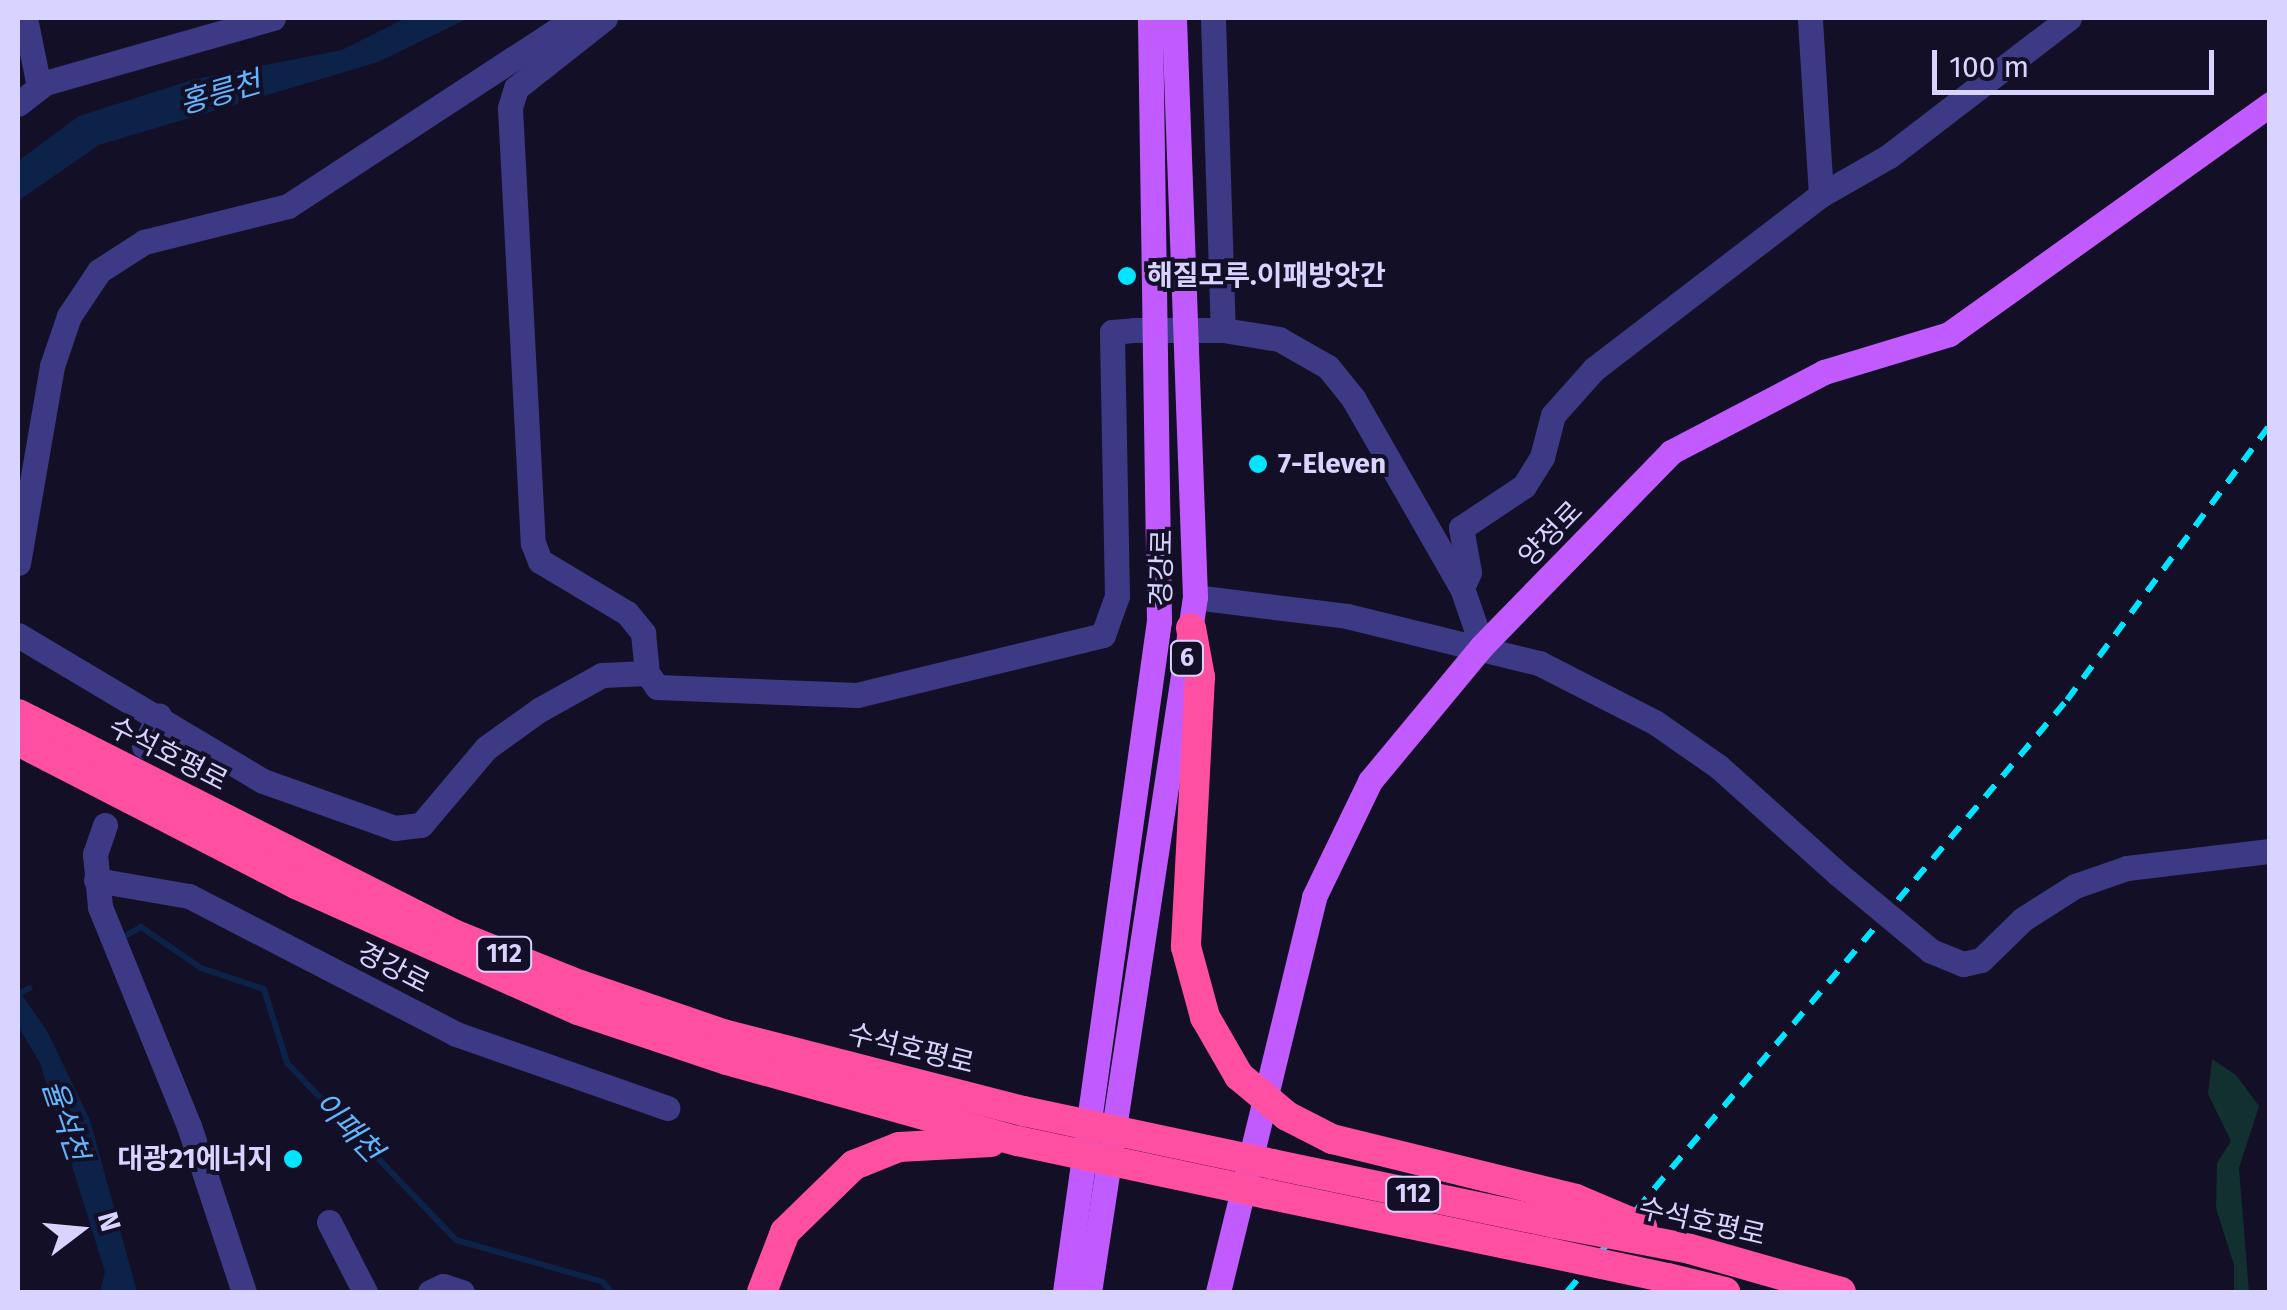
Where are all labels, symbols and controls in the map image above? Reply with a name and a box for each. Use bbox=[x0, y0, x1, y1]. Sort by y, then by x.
scale bar bbox=[1937, 30, 2220, 92]
text: 100 m bbox=[1949, 49, 2029, 85]
water label: 홍릉천 bbox=[175, 64, 265, 122]
place label: 해질모루.이패방앗간 bbox=[1147, 259, 1386, 293]
marker: 해질모루.이패방앗간 bbox=[1116, 265, 1138, 287]
place label: 7-Eleven bbox=[1278, 447, 1386, 481]
marker: 7-Eleven bbox=[1247, 453, 1269, 475]
street label: 양정로 bbox=[1512, 495, 1590, 573]
street label: 경강로 bbox=[1145, 529, 1179, 607]
road number: 6 bbox=[1170, 638, 1204, 678]
street label: 수석호평로 bbox=[103, 710, 233, 798]
road number: 112 bbox=[474, 934, 534, 974]
street label: 경강로 bbox=[351, 935, 435, 1001]
street label: 수석호평로 bbox=[844, 1017, 978, 1081]
water label: 율석천 bbox=[35, 1075, 95, 1165]
water label: 이패천 bbox=[306, 1085, 390, 1169]
place label: 대광21에너지 bbox=[117, 1142, 273, 1176]
marker: 대광21에너지 bbox=[282, 1148, 304, 1170]
road number: 112 bbox=[1383, 1174, 1443, 1214]
north arrow bbox=[30, 1180, 130, 1280]
street label: 수석호평로 bbox=[1635, 1191, 1769, 1253]
text: N bbox=[91, 1208, 128, 1235]

